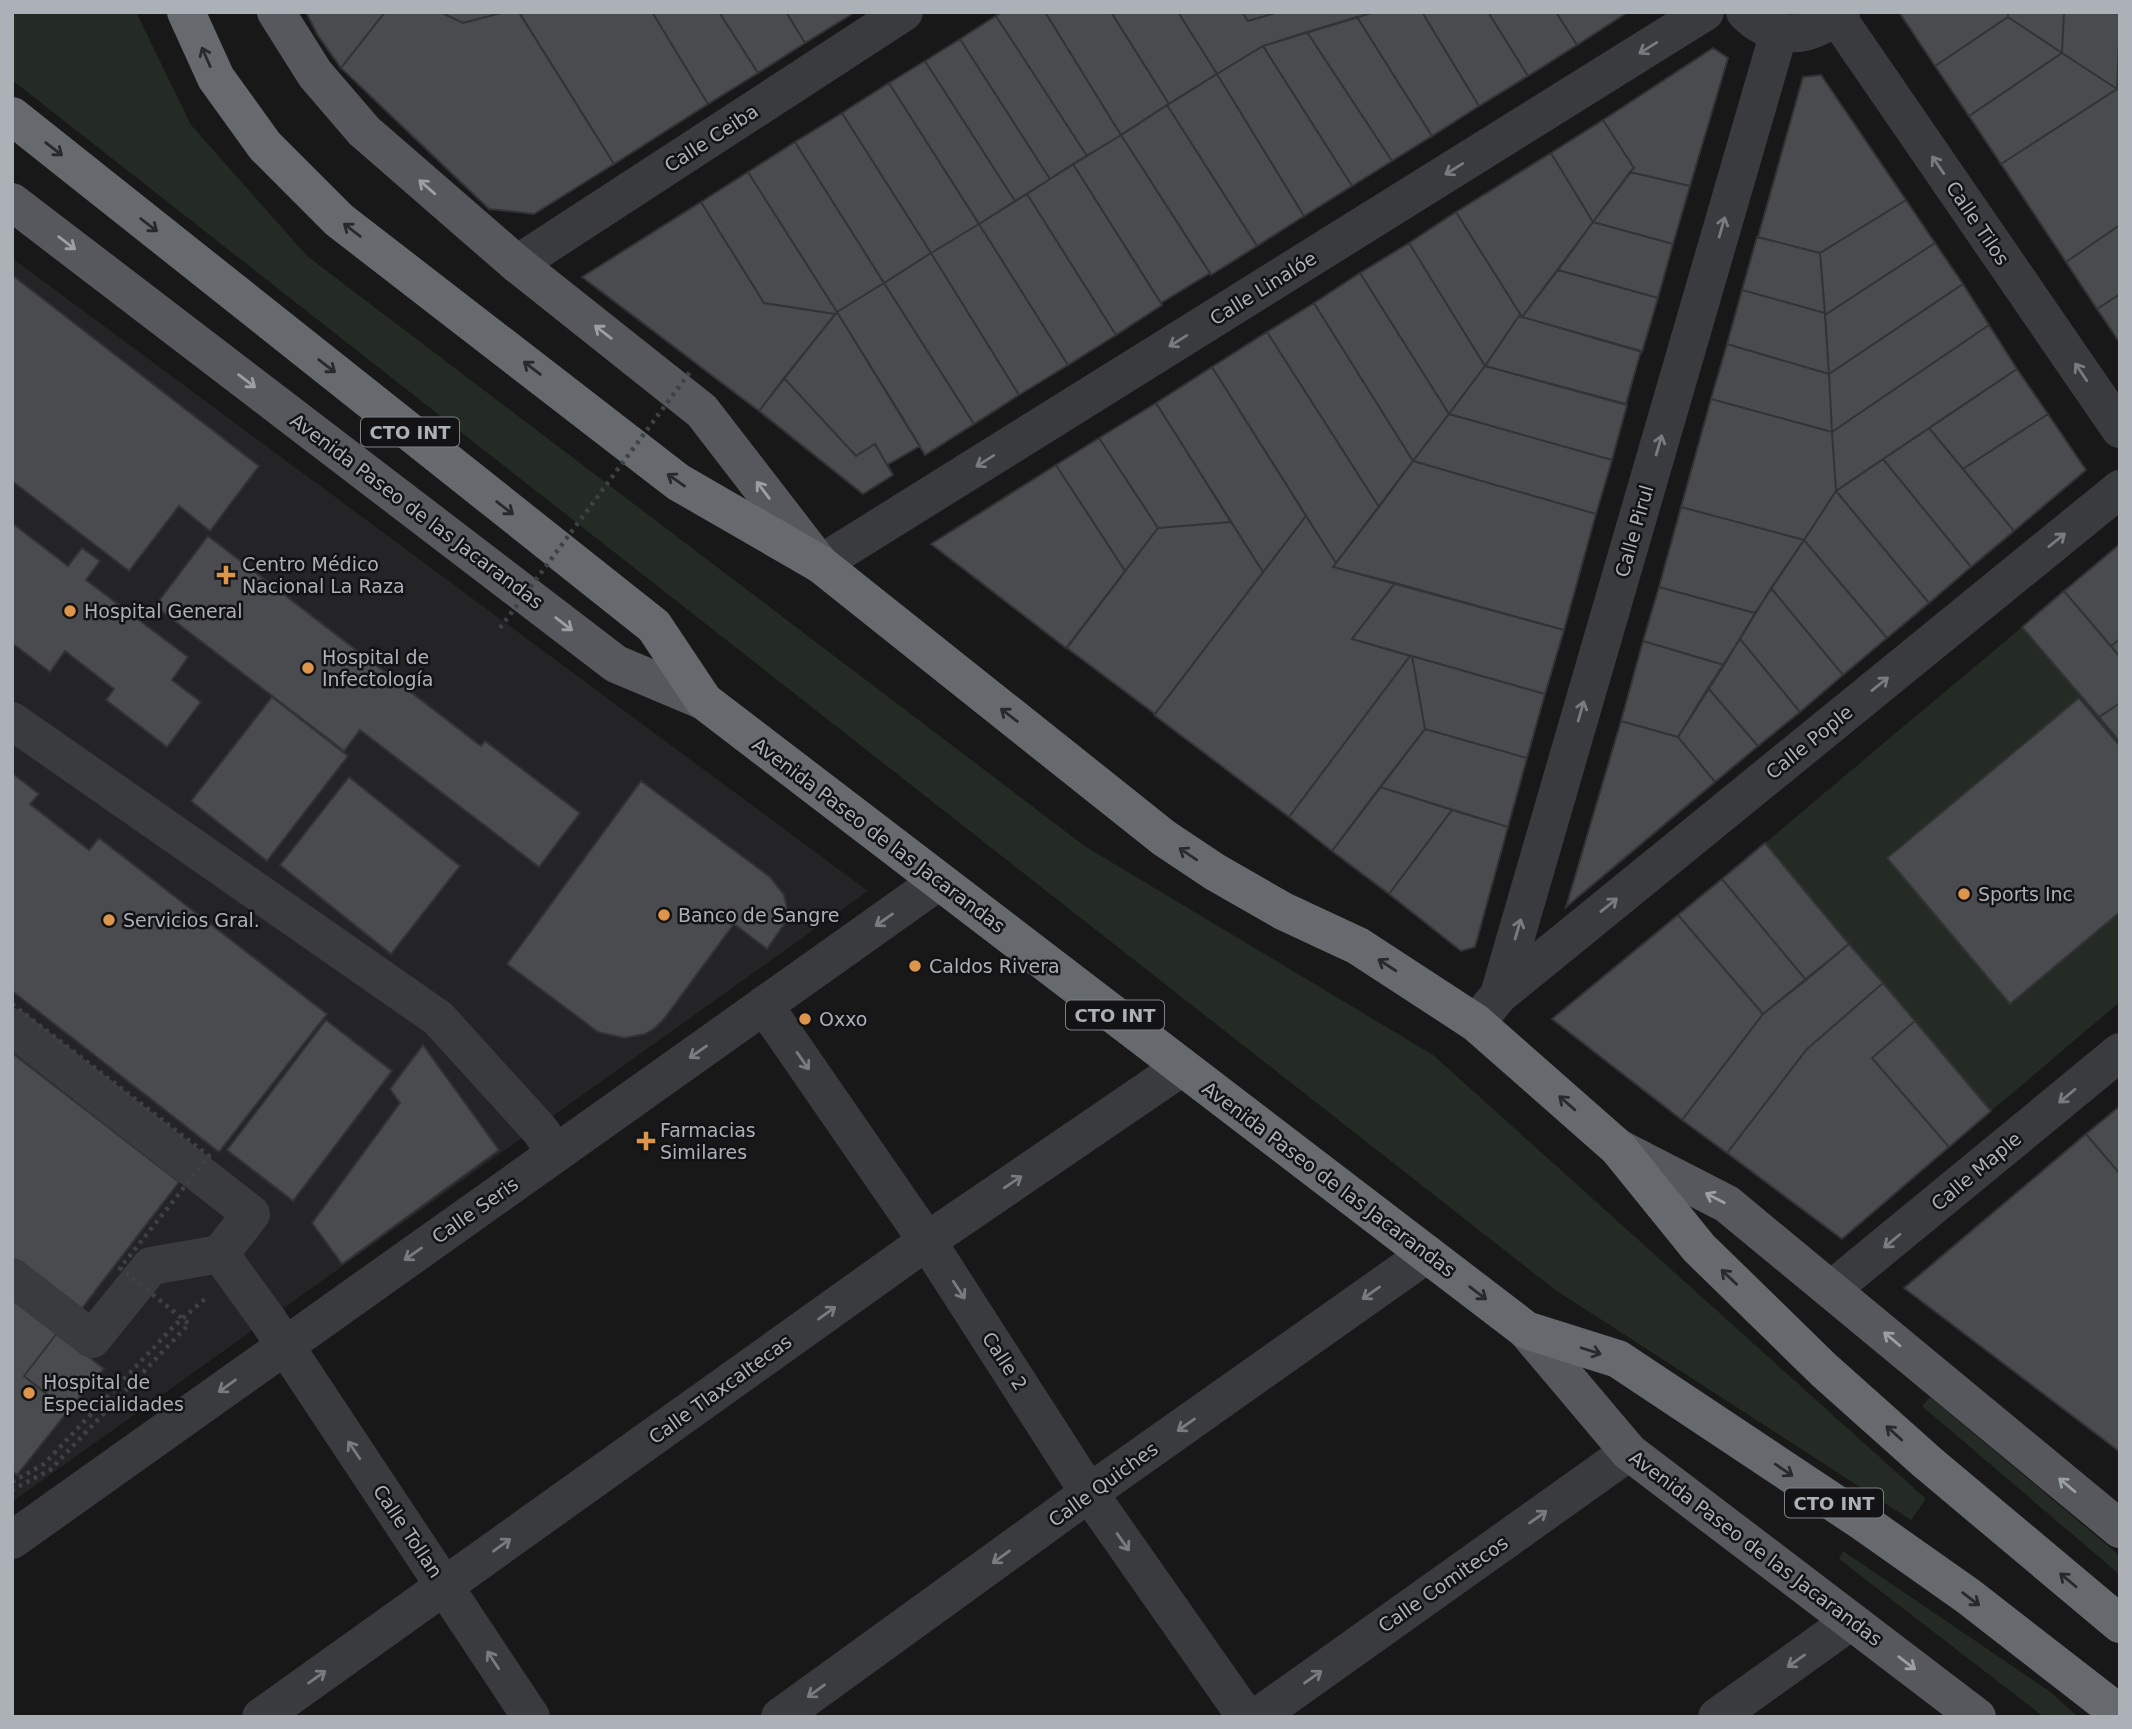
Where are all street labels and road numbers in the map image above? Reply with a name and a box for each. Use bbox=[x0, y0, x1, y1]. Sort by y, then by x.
street label: Calle Ceiba bbox=[660, 100, 762, 176]
street label: Calle Tilos bbox=[1942, 177, 2014, 269]
street label: Calle Linalóe bbox=[1206, 247, 1320, 329]
street label: Avenida Paseo de las Jacarandas bbox=[286, 409, 548, 613]
road number: CTO INT bbox=[361, 418, 459, 446]
street label: Calle Pirul bbox=[1610, 482, 1658, 580]
street label: Calle Pople bbox=[1761, 701, 1857, 783]
street label: Avenida Paseo de las Jacarandas bbox=[748, 733, 1010, 937]
road number: CTO INT bbox=[1066, 1000, 1164, 1030]
street label: Avenida Paseo de las Jacarandas bbox=[1198, 1077, 1460, 1281]
street label: Calle Maple bbox=[1927, 1127, 2025, 1215]
street label: Calle Seris bbox=[428, 1172, 522, 1248]
street label: Calle 2 bbox=[978, 1328, 1032, 1394]
street label: Calle Tlaxcaltecas bbox=[644, 1330, 796, 1448]
street label: Calle Quiches bbox=[1044, 1437, 1162, 1531]
street label: Avenida Paseo de las Jacarandas bbox=[1625, 1446, 1887, 1650]
street label: Calle Tollan bbox=[369, 1480, 447, 1582]
road number: CTO INT bbox=[1785, 1488, 1883, 1518]
street label: Calle Comitecos bbox=[1374, 1531, 1512, 1637]

